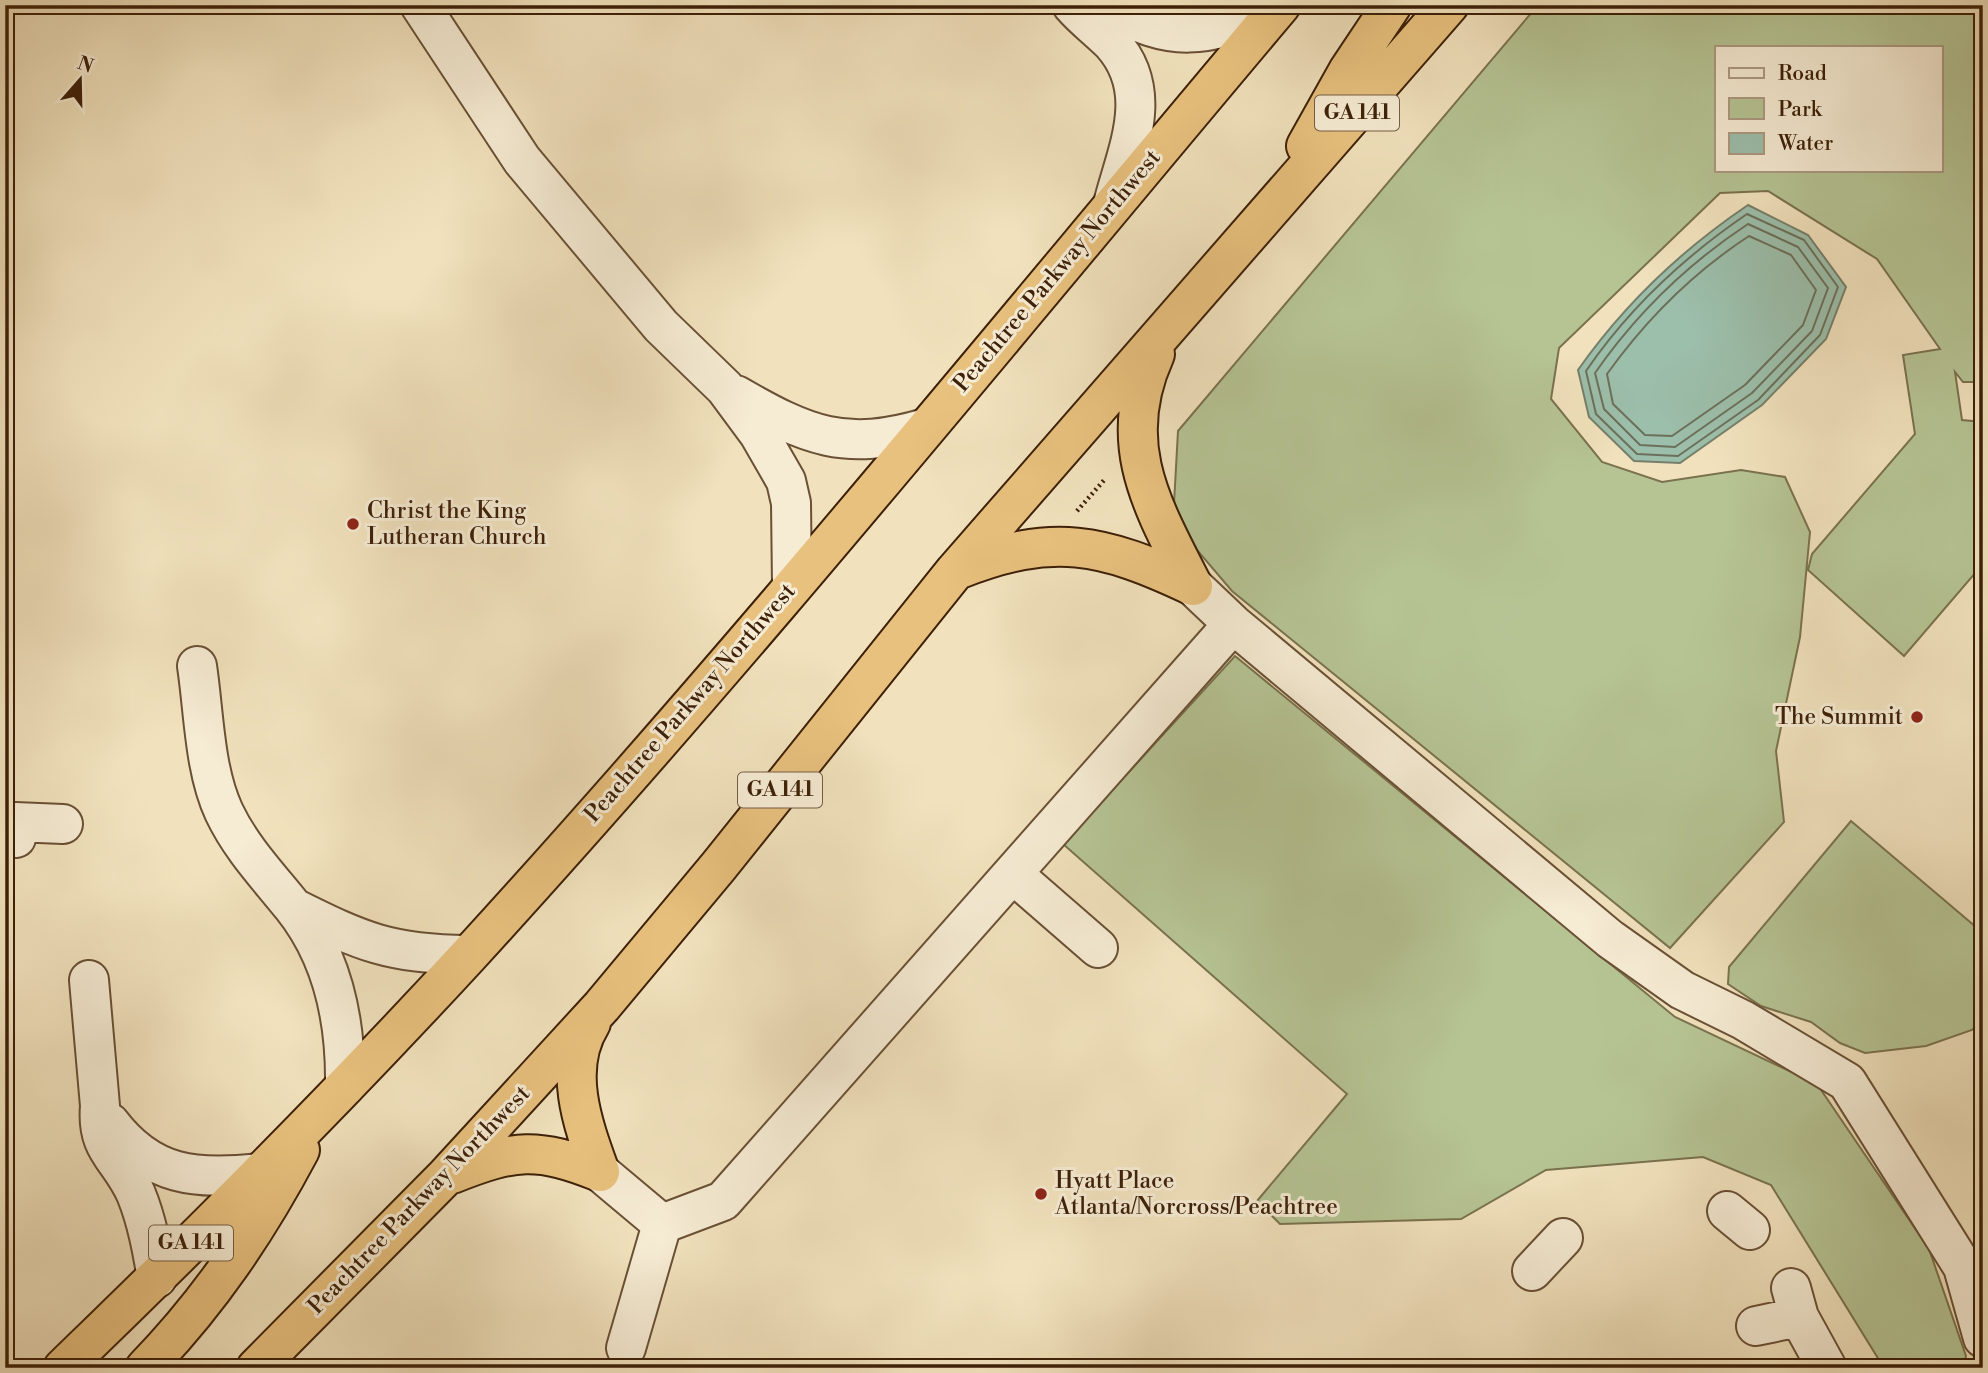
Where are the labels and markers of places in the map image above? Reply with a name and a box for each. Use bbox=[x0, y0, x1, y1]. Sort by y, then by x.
place label: Christ the King Lutheran Church bbox=[367, 497, 547, 551]
marker: Christ the King Lutheran Church bbox=[345, 516, 361, 532]
place label: The Summit bbox=[1775, 703, 1903, 731]
marker: The Summit bbox=[1909, 709, 1925, 725]
place label: Hyatt Place Atlanta/Norcross/Peachtree bbox=[1054, 1167, 1338, 1221]
marker: Hyatt Place Atlanta/Norcross/Peachtree bbox=[1033, 1186, 1049, 1202]

